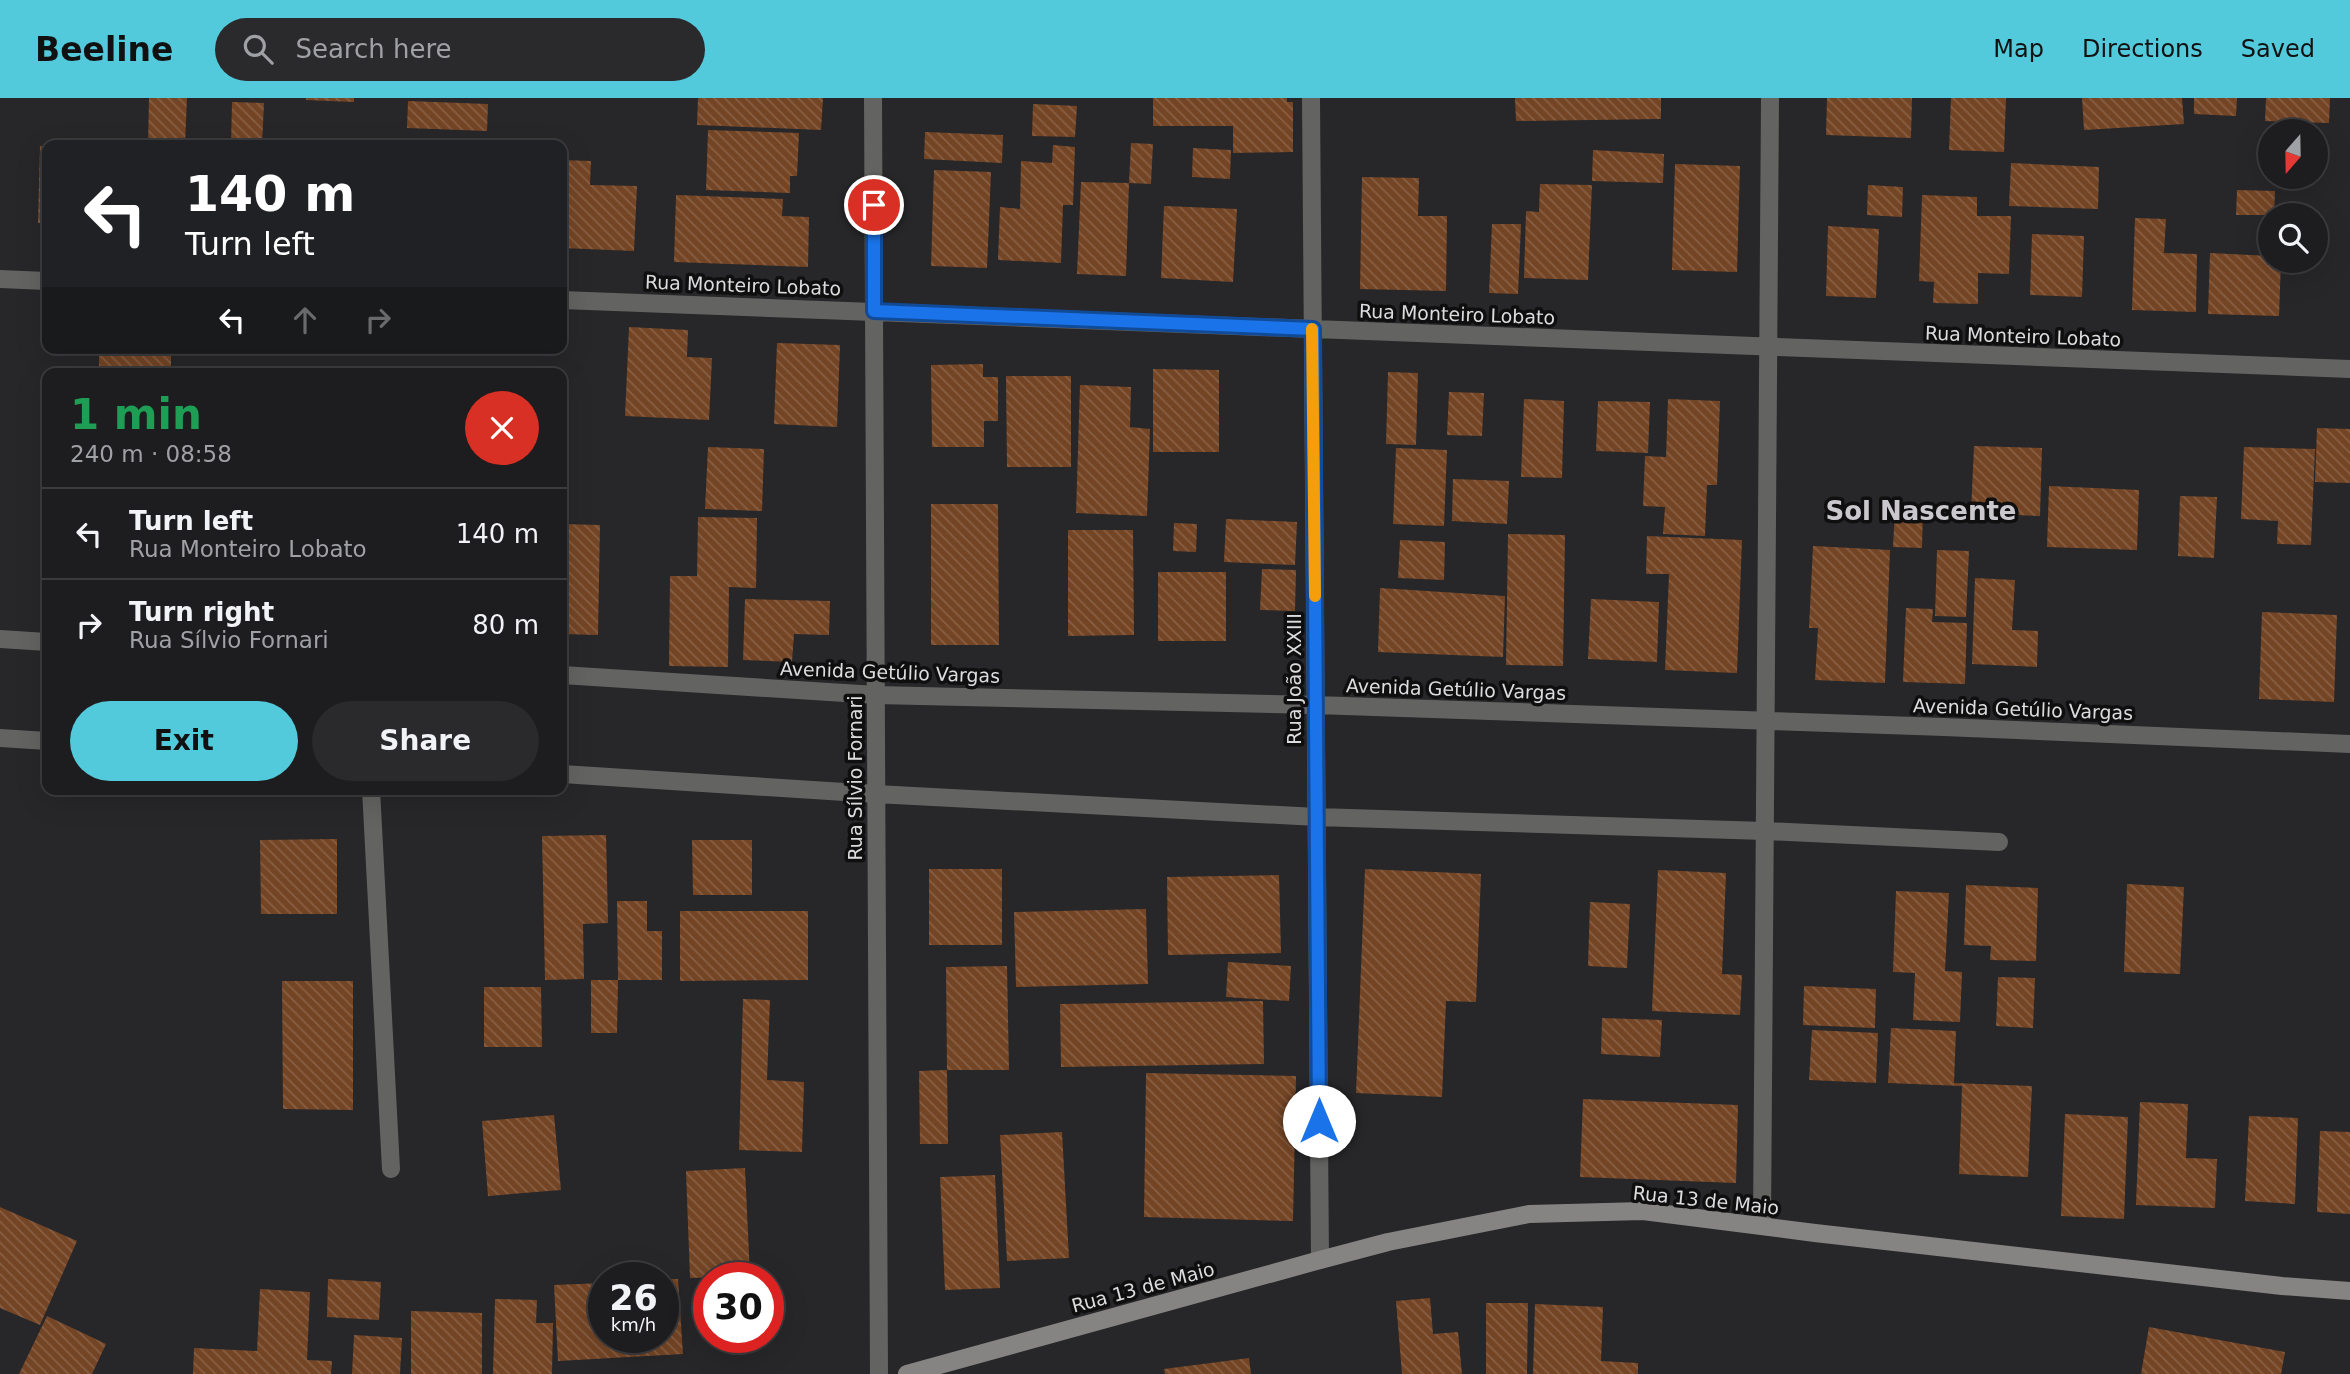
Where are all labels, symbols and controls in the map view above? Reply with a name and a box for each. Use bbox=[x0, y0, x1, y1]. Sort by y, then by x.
search box bbox=[215, 18, 705, 81]
text: Beeline bbox=[35, 30, 173, 69]
icon: search bbox=[239, 30, 277, 68]
text: Search here bbox=[295, 34, 452, 64]
text: Map bbox=[1993, 35, 2044, 63]
text: Directions bbox=[2082, 35, 2203, 63]
text: Saved bbox=[2241, 35, 2315, 63]
north arrow bbox=[2258, 119, 2328, 189]
map controls bbox=[2258, 119, 2328, 273]
text: 140 m bbox=[185, 166, 355, 223]
icon: left bbox=[70, 168, 161, 259]
pin bbox=[844, 175, 904, 235]
icon: arrive bbox=[855, 186, 893, 224]
button: search bbox=[2258, 203, 2328, 273]
text: Turn left bbox=[185, 225, 315, 263]
street label: Rua Monteiro Lobato bbox=[645, 271, 841, 299]
street label: Rua Monteiro Lobato bbox=[1359, 300, 1555, 328]
icon: left bbox=[213, 301, 251, 339]
icon: ahead bbox=[286, 301, 324, 339]
icon: right bbox=[359, 301, 397, 339]
street label: Rua Monteiro Lobato bbox=[1925, 322, 2121, 350]
text: 1 min bbox=[70, 390, 202, 439]
button: close bbox=[465, 391, 539, 465]
text: 240 m · 08:58 bbox=[70, 441, 232, 467]
district label: Sol Nascente bbox=[1826, 496, 2016, 526]
text: Turn left bbox=[129, 506, 253, 536]
icon: left bbox=[70, 515, 108, 553]
text: 140 m bbox=[456, 519, 539, 549]
text: Rua Monteiro Lobato bbox=[129, 536, 367, 562]
text: Turn right bbox=[129, 597, 274, 627]
icon: right bbox=[70, 606, 108, 644]
text: 80 m bbox=[472, 610, 539, 640]
street label: Rua João XXIII bbox=[1283, 613, 1305, 745]
text: Rua Sílvio Fornari bbox=[129, 627, 329, 653]
street label: Avenida Getúlio Vargas bbox=[780, 657, 1000, 687]
street label: Avenida Getúlio Vargas bbox=[1346, 674, 1566, 704]
street label: Avenida Getúlio Vargas bbox=[1913, 694, 2133, 724]
street label: Rua Sílvio Fornari bbox=[844, 695, 866, 861]
button: Exit bbox=[70, 701, 298, 781]
button: Share bbox=[312, 701, 539, 781]
position arrow bbox=[1282, 1084, 1356, 1158]
street label: Rua 13 de Maio bbox=[1632, 1181, 1780, 1219]
street label: Rua 13 de Maio bbox=[1069, 1257, 1217, 1317]
speed limit sign: 30 bbox=[693, 1262, 784, 1353]
text: 26 bbox=[609, 1278, 658, 1318]
text: km/h bbox=[611, 1314, 656, 1335]

